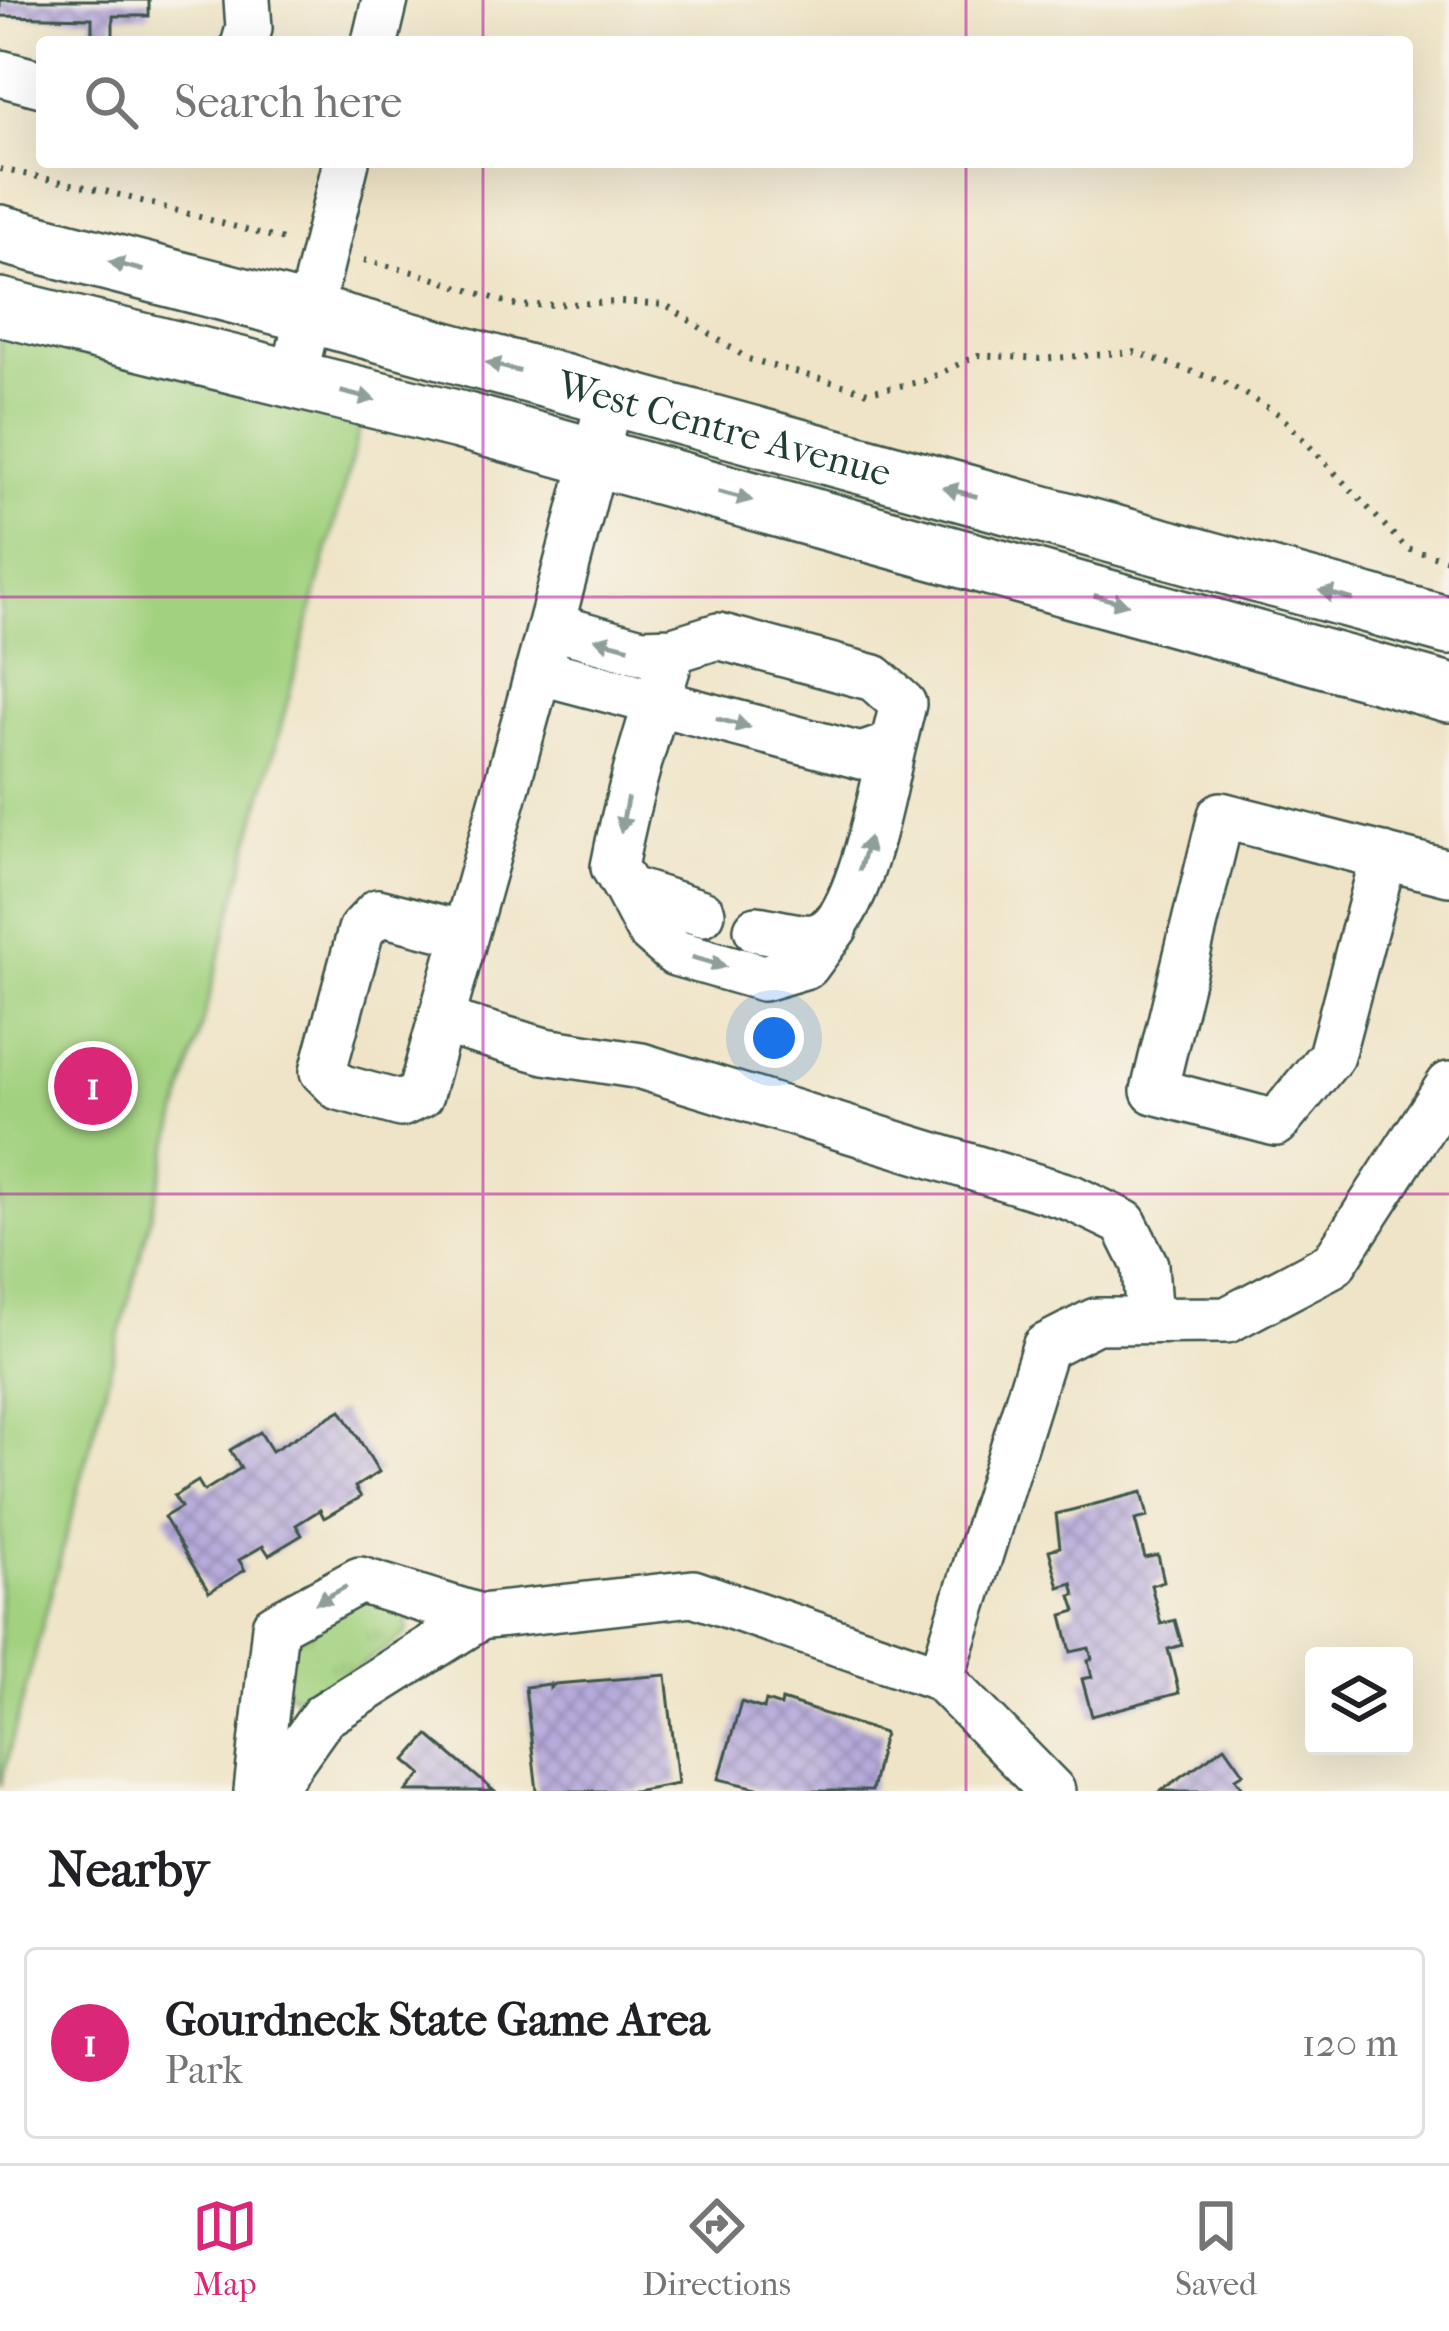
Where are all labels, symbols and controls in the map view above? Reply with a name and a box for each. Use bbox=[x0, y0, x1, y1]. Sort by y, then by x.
search box bbox=[36, 36, 1413, 168]
icon: search bbox=[78, 69, 144, 135]
text: Search here bbox=[174, 76, 402, 129]
one-way arrow bbox=[107, 256, 144, 275]
one-way arrow bbox=[484, 357, 520, 375]
street label: West Centre Avenue bbox=[552, 361, 896, 496]
one-way arrow bbox=[340, 387, 377, 406]
one-way arrow bbox=[941, 481, 978, 500]
one-way arrow bbox=[717, 488, 754, 507]
one-way arrow bbox=[1317, 584, 1354, 603]
one-way arrow bbox=[1093, 591, 1130, 610]
one-way arrow bbox=[593, 633, 630, 652]
one-way arrow bbox=[714, 714, 751, 733]
one-way arrow bbox=[614, 796, 633, 834]
one-way arrow bbox=[856, 835, 874, 872]
one-way arrow bbox=[691, 954, 728, 973]
your location bbox=[744, 1008, 804, 1068]
pin: 1 bbox=[54, 1041, 132, 1131]
one-way arrow bbox=[313, 1584, 348, 1605]
map controls bbox=[1305, 1647, 1413, 1755]
button: layers bbox=[1305, 1647, 1413, 1755]
text: Nearby bbox=[48, 1839, 209, 1899]
text: Gourdneck State Game Area bbox=[165, 1994, 710, 2047]
text: 1 bbox=[83, 2020, 97, 2066]
text: 120 m bbox=[1302, 2020, 1398, 2066]
text: Park bbox=[165, 2047, 243, 2093]
tab: Map bbox=[192, 2193, 258, 2304]
tab: Directions bbox=[642, 2193, 791, 2304]
tab: Saved bbox=[1175, 2193, 1257, 2304]

